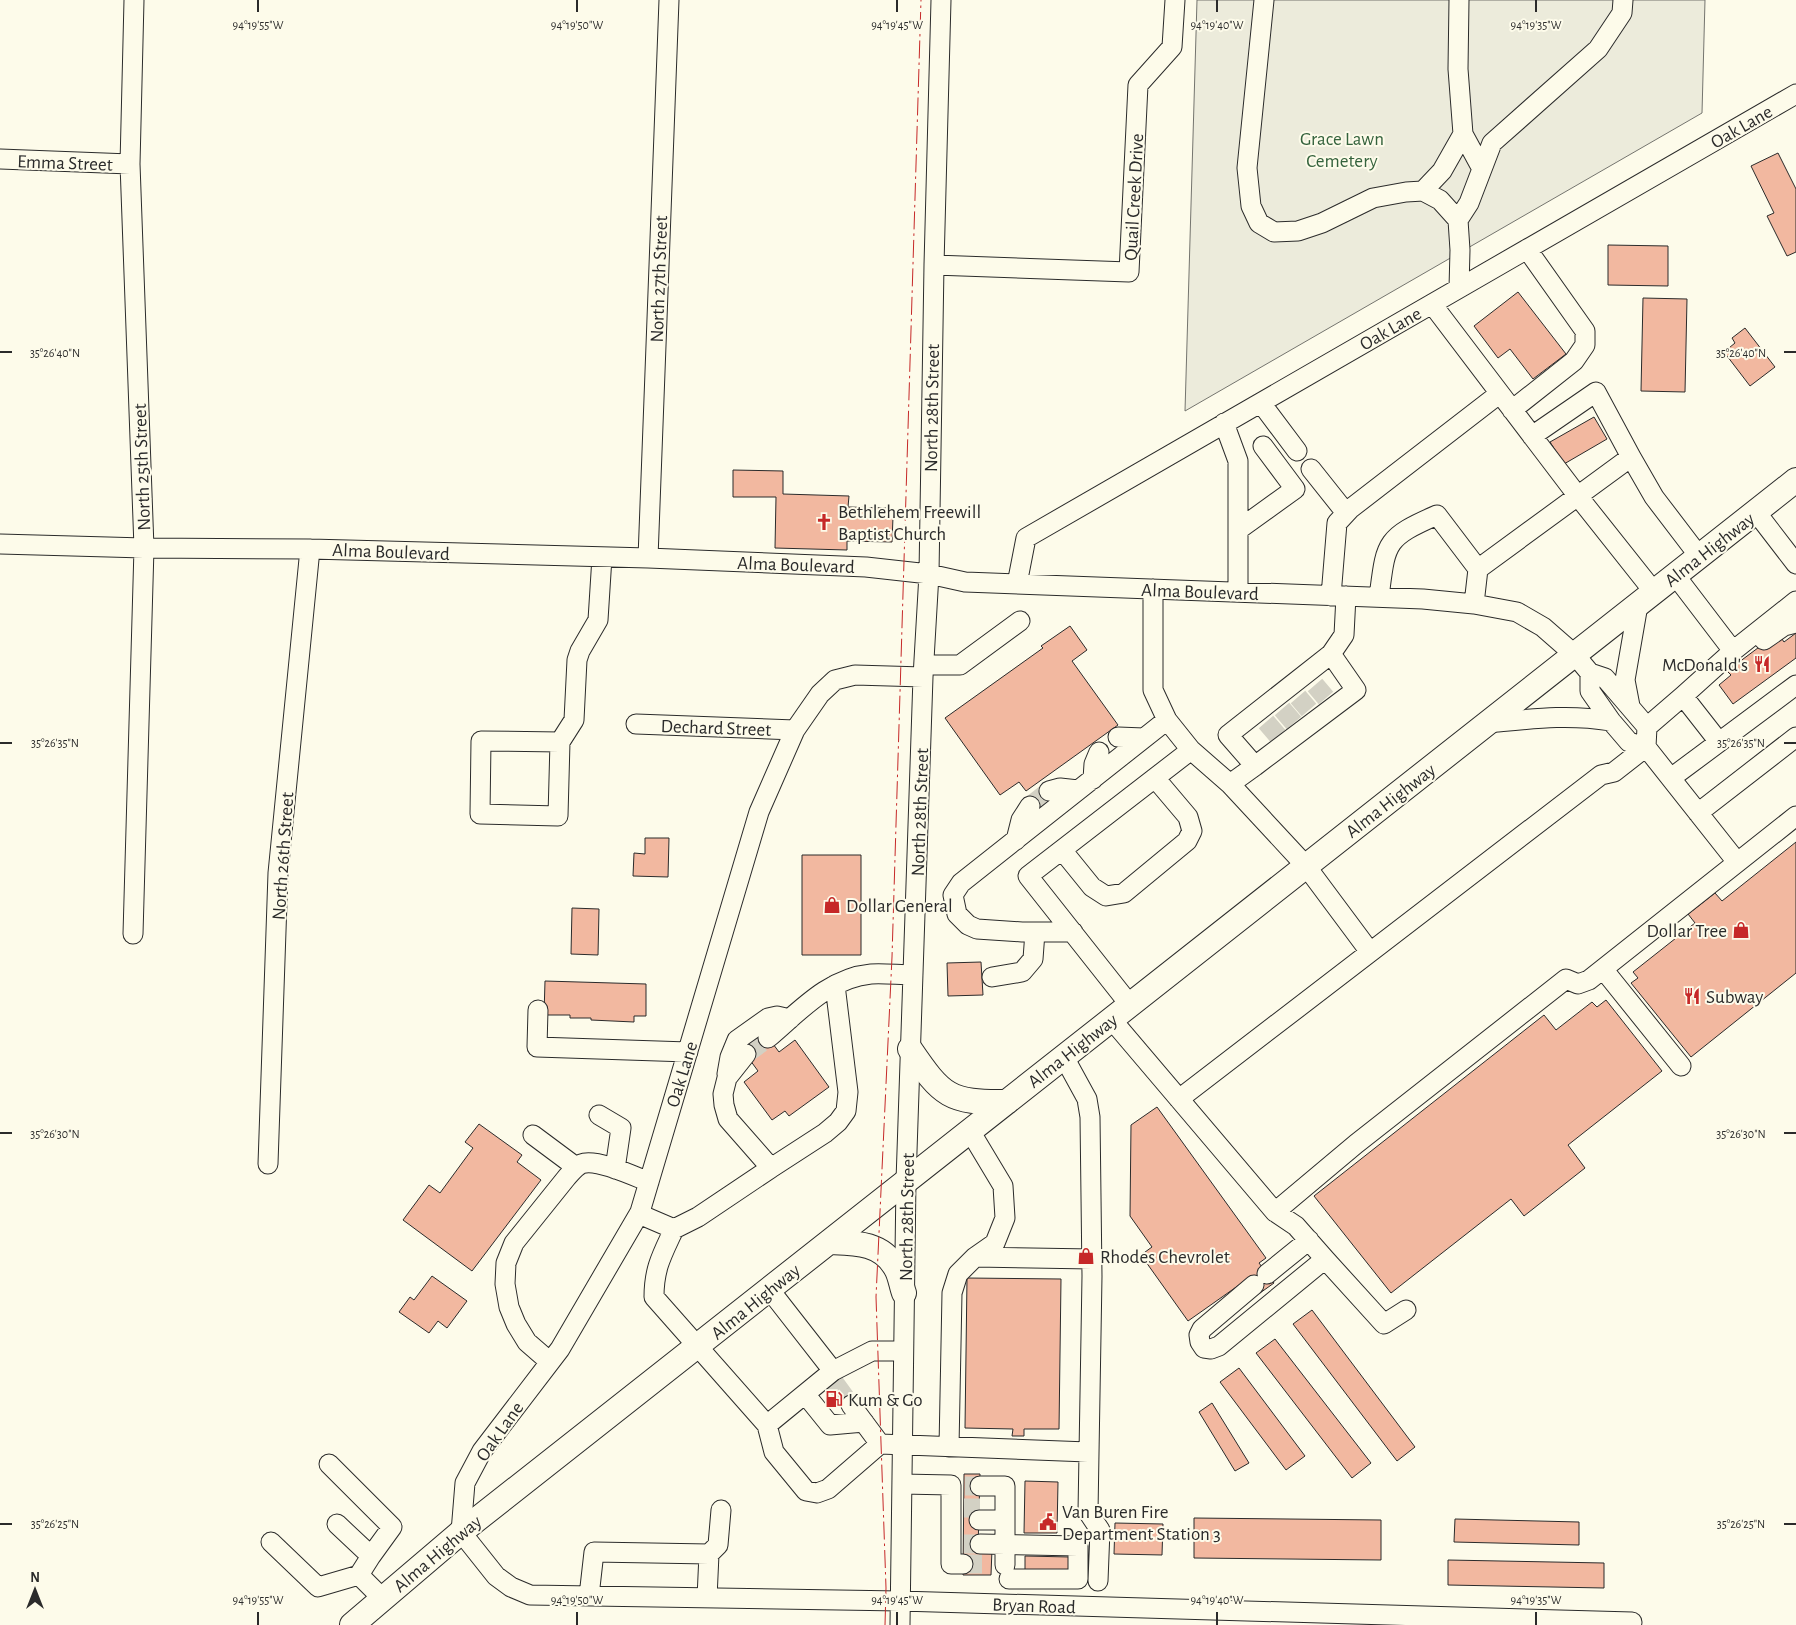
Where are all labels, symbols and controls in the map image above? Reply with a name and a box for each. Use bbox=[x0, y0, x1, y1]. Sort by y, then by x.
text: 94°19'55"W bbox=[233, 19, 284, 31]
text: 94°19'50"W bbox=[551, 19, 603, 31]
text: 94°19'45"W bbox=[871, 19, 923, 31]
text: 94°19'40"W bbox=[1190, 19, 1244, 31]
text: 94°19'35"W bbox=[1511, 19, 1562, 31]
street label: Oak Lane bbox=[1708, 102, 1776, 152]
park label: Grace Lawn Cemetery bbox=[1300, 130, 1384, 171]
street label: Quail Creek Drive bbox=[1122, 133, 1147, 261]
street label: Emma Street bbox=[17, 152, 113, 175]
street label: North 27th Street bbox=[648, 215, 671, 343]
street label: Oak Lane bbox=[1357, 304, 1425, 354]
street label: North 28th Street bbox=[922, 344, 943, 472]
text: 35°26'40"N bbox=[30, 347, 80, 359]
text: 35°26'40"N bbox=[1716, 347, 1766, 359]
street label: North 25th Street bbox=[131, 403, 154, 531]
place label: Bethlehem Freewill Baptist Church bbox=[838, 503, 981, 544]
street label: Alma Highway bbox=[1661, 509, 1758, 591]
church icon: Bethlehem Freewill Baptist Church bbox=[814, 512, 834, 532]
street label: Alma Boulevard bbox=[332, 541, 450, 564]
street label: Alma Boulevard bbox=[737, 554, 855, 577]
street label: Alma Boulevard bbox=[1141, 581, 1259, 604]
restaurant icon: McDonald's bbox=[1752, 654, 1772, 674]
place label: McDonald's bbox=[1662, 656, 1748, 675]
street label: Dechard Street bbox=[660, 717, 772, 740]
text: 35°26'35"N bbox=[31, 737, 79, 749]
text: 35°26'35"N bbox=[1717, 737, 1765, 749]
street label: North 28th Street bbox=[909, 748, 932, 877]
street label: Alma Highway bbox=[1342, 760, 1439, 842]
street label: North 26th Street bbox=[270, 791, 297, 921]
shop icon: Dollar General bbox=[822, 895, 842, 915]
place label: Dollar General bbox=[846, 897, 953, 916]
shop icon: Dollar Tree bbox=[1731, 920, 1751, 940]
place label: Dollar Tree bbox=[1646, 922, 1727, 941]
restaurant icon: Subway bbox=[1682, 986, 1702, 1006]
place label: Subway bbox=[1706, 988, 1763, 1007]
street label: Alma Highway bbox=[1024, 1010, 1121, 1092]
street label: Oak Lane bbox=[663, 1039, 701, 1110]
text: 35°26'30"N bbox=[30, 1128, 80, 1140]
text: 35°26'30"N bbox=[1716, 1128, 1766, 1140]
street label: North 28th Street bbox=[897, 1153, 918, 1281]
shop icon: Rhodes Chevrolet bbox=[1076, 1246, 1096, 1266]
place label: Rhodes Chevrolet bbox=[1100, 1248, 1230, 1267]
street label: Alma Highway bbox=[708, 1261, 804, 1344]
fuel station icon: Kum & Go bbox=[824, 1389, 844, 1409]
place label: Kum & Go bbox=[848, 1391, 923, 1410]
street label: Oak Lane bbox=[473, 1399, 527, 1465]
place label: Van Buren Fire Department Station 3 bbox=[1062, 1503, 1221, 1544]
street label: Alma Highway bbox=[390, 1512, 486, 1596]
public building icon: Van Buren Fire Department Station 3 bbox=[1038, 1512, 1058, 1532]
text: 35°26'25"N bbox=[31, 1518, 79, 1530]
text: 35°26'25"N bbox=[1717, 1518, 1765, 1530]
north arrow bbox=[10, 1565, 60, 1615]
text: N bbox=[30, 1571, 40, 1585]
text: 94°19'55"W bbox=[233, 1594, 284, 1606]
text: 94°19'50"W bbox=[551, 1594, 603, 1606]
text: 94°19'45"W bbox=[871, 1594, 923, 1606]
text: 94°19'40"W bbox=[1190, 1594, 1244, 1606]
text: 94°19'35"W bbox=[1511, 1594, 1562, 1606]
street label: Bryan Road bbox=[992, 1596, 1076, 1617]

